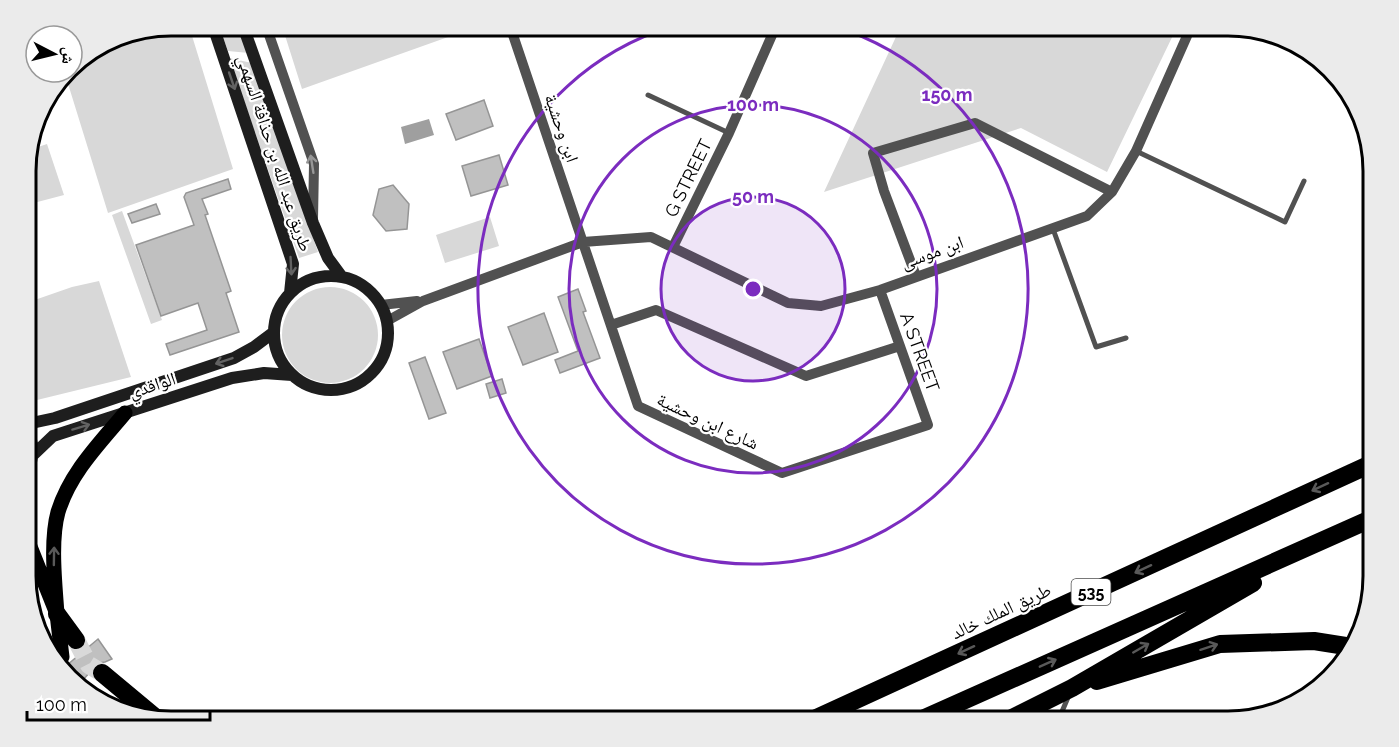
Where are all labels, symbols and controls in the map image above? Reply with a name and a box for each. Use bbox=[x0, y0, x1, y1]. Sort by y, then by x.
north arrow bbox=[24, 24, 84, 84]
text: ش bbox=[58, 46, 79, 65]
street label: طريق عبد الله بن حذافة السهمي bbox=[229, 52, 317, 255]
one-way arrow bbox=[227, 71, 238, 90]
text: 150 m bbox=[922, 84, 973, 105]
street label: ابن وحشية bbox=[540, 91, 583, 165]
text: 100 m bbox=[727, 94, 779, 115]
street label: G STREET bbox=[660, 136, 716, 220]
one-way arrow bbox=[307, 155, 318, 175]
text: 50 m bbox=[732, 186, 774, 207]
street label: ابن موسى bbox=[898, 231, 967, 274]
one-way arrow bbox=[286, 256, 297, 275]
centre of rings bbox=[743, 279, 763, 299]
street label: A STREET bbox=[896, 310, 944, 394]
one-way arrow bbox=[215, 356, 234, 367]
street label: الواقدي bbox=[126, 368, 179, 407]
street label: شارع ابن وحشية bbox=[653, 388, 762, 455]
one-way arrow bbox=[71, 421, 90, 432]
one-way arrow bbox=[1311, 483, 1329, 494]
one-way arrow bbox=[49, 546, 60, 566]
one-way arrow bbox=[1134, 563, 1152, 575]
street label: طريق الملك خالد bbox=[948, 579, 1055, 644]
road number: 535 bbox=[1072, 579, 1110, 605]
one-way arrow bbox=[1199, 641, 1218, 652]
one-way arrow bbox=[1132, 642, 1149, 654]
one-way arrow bbox=[957, 644, 975, 656]
one-way arrow bbox=[1038, 657, 1056, 668]
scale bar bbox=[27, 684, 210, 722]
text: 100 m bbox=[36, 694, 87, 715]

